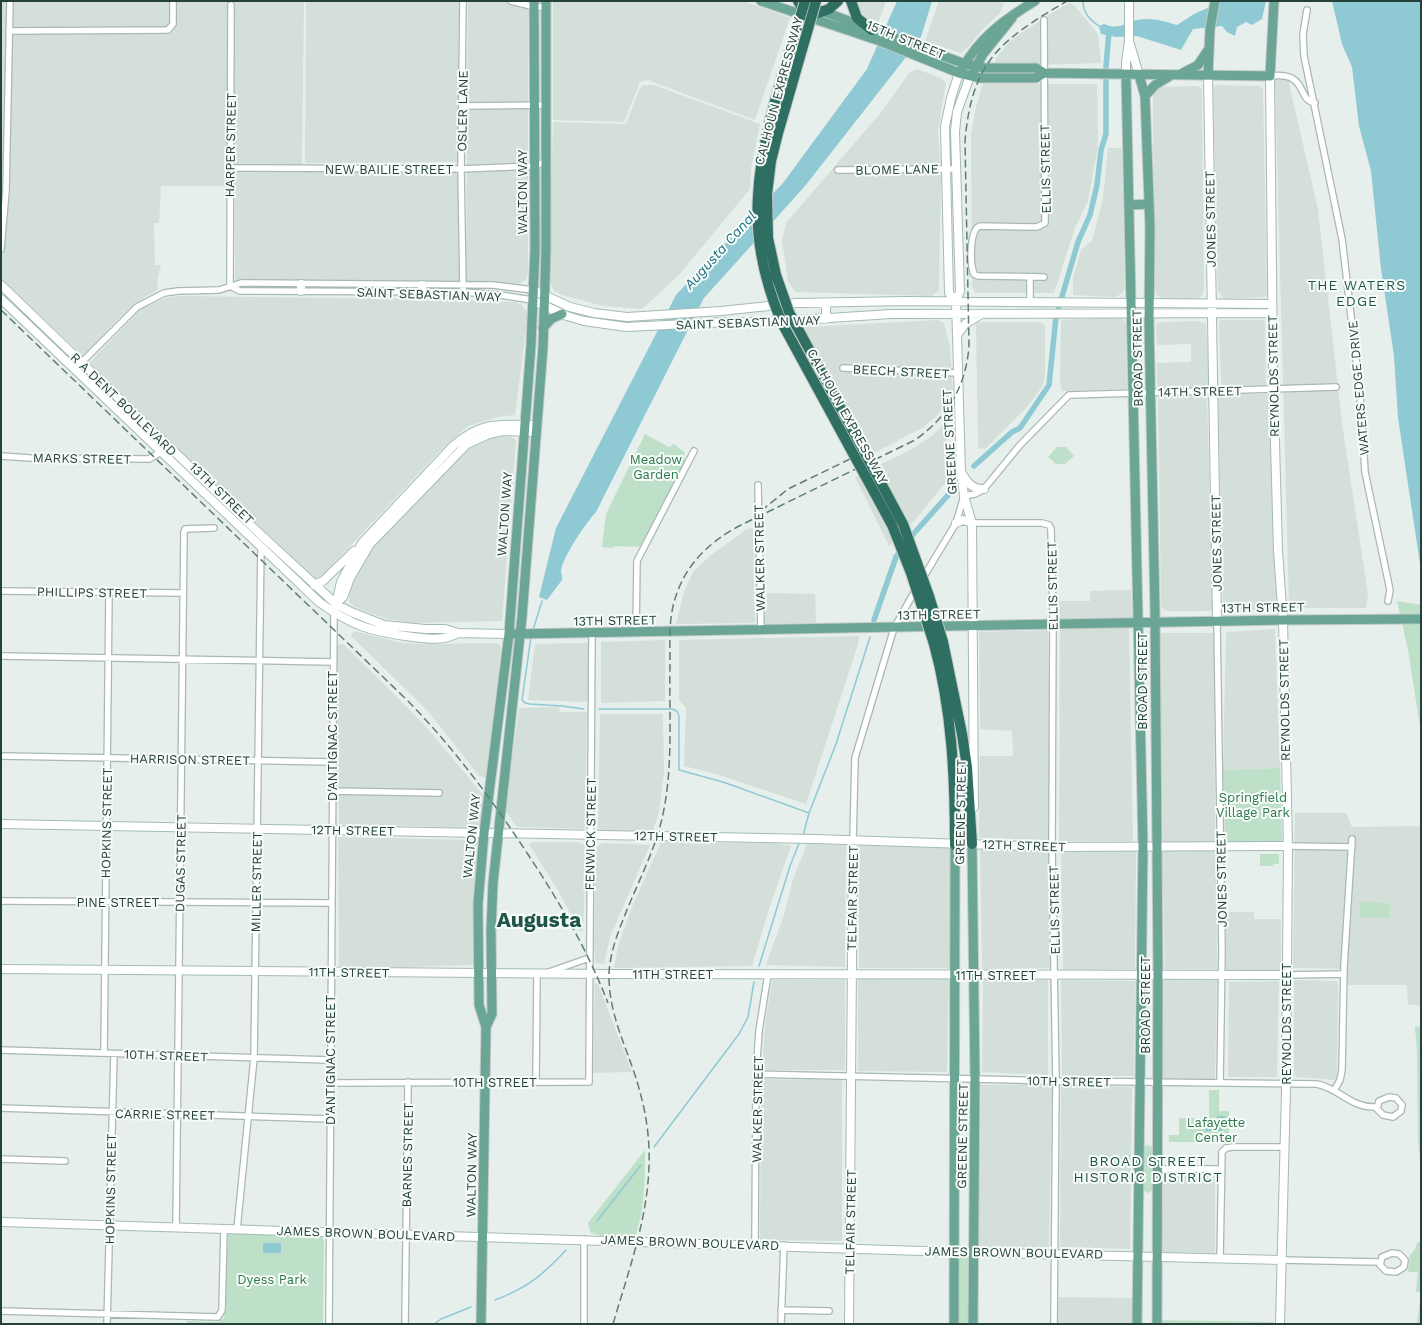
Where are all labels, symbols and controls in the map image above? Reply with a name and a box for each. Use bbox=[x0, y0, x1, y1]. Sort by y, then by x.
street label: CALHOUN EXPRESSWAY bbox=[752, 15, 806, 167]
street label: 15TH STREET bbox=[864, 17, 947, 62]
street label: OSLER LANE bbox=[454, 70, 471, 152]
street label: HARPER STREET bbox=[222, 92, 239, 198]
street label: ELLIS STREET bbox=[1037, 124, 1054, 214]
street label: WALTON WAY bbox=[515, 149, 530, 234]
street label: BLOME LANE bbox=[855, 161, 939, 178]
street label: NEW BAILIE STREET bbox=[325, 162, 453, 177]
street label: JONES STREET bbox=[1202, 170, 1219, 267]
water label: Augusta Canal bbox=[680, 208, 759, 293]
district label: THE WATERS EDGE bbox=[1308, 277, 1406, 309]
street label: SAINT SEBASTIAN WAY bbox=[356, 284, 502, 305]
street label: BROAD STREET bbox=[1129, 309, 1146, 407]
street label: SAINT SEBASTIAN WAY bbox=[675, 312, 821, 333]
street label: REYNOLDS STREET bbox=[1265, 315, 1282, 437]
street label: WATERS EDGE DRIVE bbox=[1345, 320, 1372, 456]
street label: CALHOUN EXPRESSWAY bbox=[804, 346, 891, 487]
street label: R A DENT BOULEVARD bbox=[67, 350, 180, 459]
street label: BEECH STREET bbox=[852, 361, 950, 382]
street label: 14TH STREET bbox=[1158, 383, 1242, 400]
street label: GREENE STREET bbox=[939, 389, 960, 495]
street label: MARKS STREET bbox=[33, 450, 131, 467]
park label: Meadow Garden bbox=[630, 452, 682, 482]
street label: 13TH STREET bbox=[186, 459, 257, 528]
street label: WALTON WAY bbox=[494, 471, 515, 557]
street label: JONES STREET bbox=[1208, 494, 1225, 591]
street label: WALKER STREET bbox=[751, 504, 768, 612]
street label: ELLIS STREET bbox=[1044, 541, 1061, 631]
street label: PHILLIPS STREET bbox=[37, 584, 147, 601]
street label: 13TH STREET bbox=[1221, 599, 1305, 616]
street label: 13TH STREET bbox=[897, 606, 981, 623]
street label: 13TH STREET bbox=[573, 612, 657, 629]
street label: BROAD STREET bbox=[1135, 632, 1150, 730]
street label: REYNOLDS STREET bbox=[1276, 639, 1293, 761]
street label: D'ANTIGNAC STREET bbox=[325, 671, 340, 801]
street label: HARRISON STREET bbox=[130, 751, 250, 768]
street label: GREENE STREET bbox=[952, 759, 969, 865]
street label: HOPKINS STREET bbox=[98, 767, 115, 879]
street label: FENWICK STREET bbox=[582, 777, 599, 890]
park label: Springfield Village Park bbox=[1216, 790, 1291, 820]
street label: WALTON WAY bbox=[460, 793, 483, 879]
street label: DUGAS STREET bbox=[172, 814, 189, 912]
street label: 12TH STREET bbox=[311, 822, 395, 839]
street label: 12TH STREET bbox=[634, 828, 718, 845]
street label: JONES STREET bbox=[1213, 830, 1230, 927]
street label: MILLER STREET bbox=[248, 831, 265, 933]
street label: 12TH STREET bbox=[982, 837, 1066, 854]
street label: TELFAIR STREET bbox=[844, 845, 861, 951]
street label: ELLIS STREET bbox=[1046, 865, 1063, 955]
street label: PINE STREET bbox=[77, 895, 160, 910]
district label: Augusta bbox=[497, 907, 582, 932]
street label: BROAD STREET bbox=[1138, 956, 1153, 1054]
street label: REYNOLDS STREET bbox=[1279, 963, 1294, 1085]
street label: 11TH STREET bbox=[308, 964, 390, 981]
street label: 11TH STREET bbox=[633, 967, 714, 982]
street label: 11TH STREET bbox=[956, 968, 1037, 983]
street label: D'ANTIGNAC STREET bbox=[323, 995, 338, 1125]
street label: 10TH STREET bbox=[124, 1047, 208, 1064]
street label: WALKER STREET bbox=[749, 1055, 766, 1163]
street label: 10TH STREET bbox=[1027, 1073, 1111, 1090]
street label: 10TH STREET bbox=[453, 1075, 537, 1090]
street label: GREENE STREET bbox=[954, 1083, 971, 1189]
street label: BARNES STREET bbox=[399, 1102, 416, 1208]
street label: CARRIE STREET bbox=[115, 1106, 215, 1123]
park label: Lafayette Center bbox=[1187, 1115, 1245, 1145]
street label: WALTON WAY bbox=[463, 1132, 480, 1218]
street label: HOPKINS STREET bbox=[102, 1133, 119, 1245]
district label: BROAD STREET HISTORIC DISTRICT bbox=[1073, 1153, 1223, 1185]
street label: TELFAIR STREET bbox=[842, 1169, 859, 1275]
street label: JAMES BROWN BOULEVARD bbox=[276, 1223, 456, 1244]
street label: JAMES BROWN BOULEVARD bbox=[600, 1232, 780, 1253]
street label: JAMES BROWN BOULEVARD bbox=[925, 1243, 1103, 1262]
park label: Dyess Park bbox=[237, 1272, 307, 1287]

